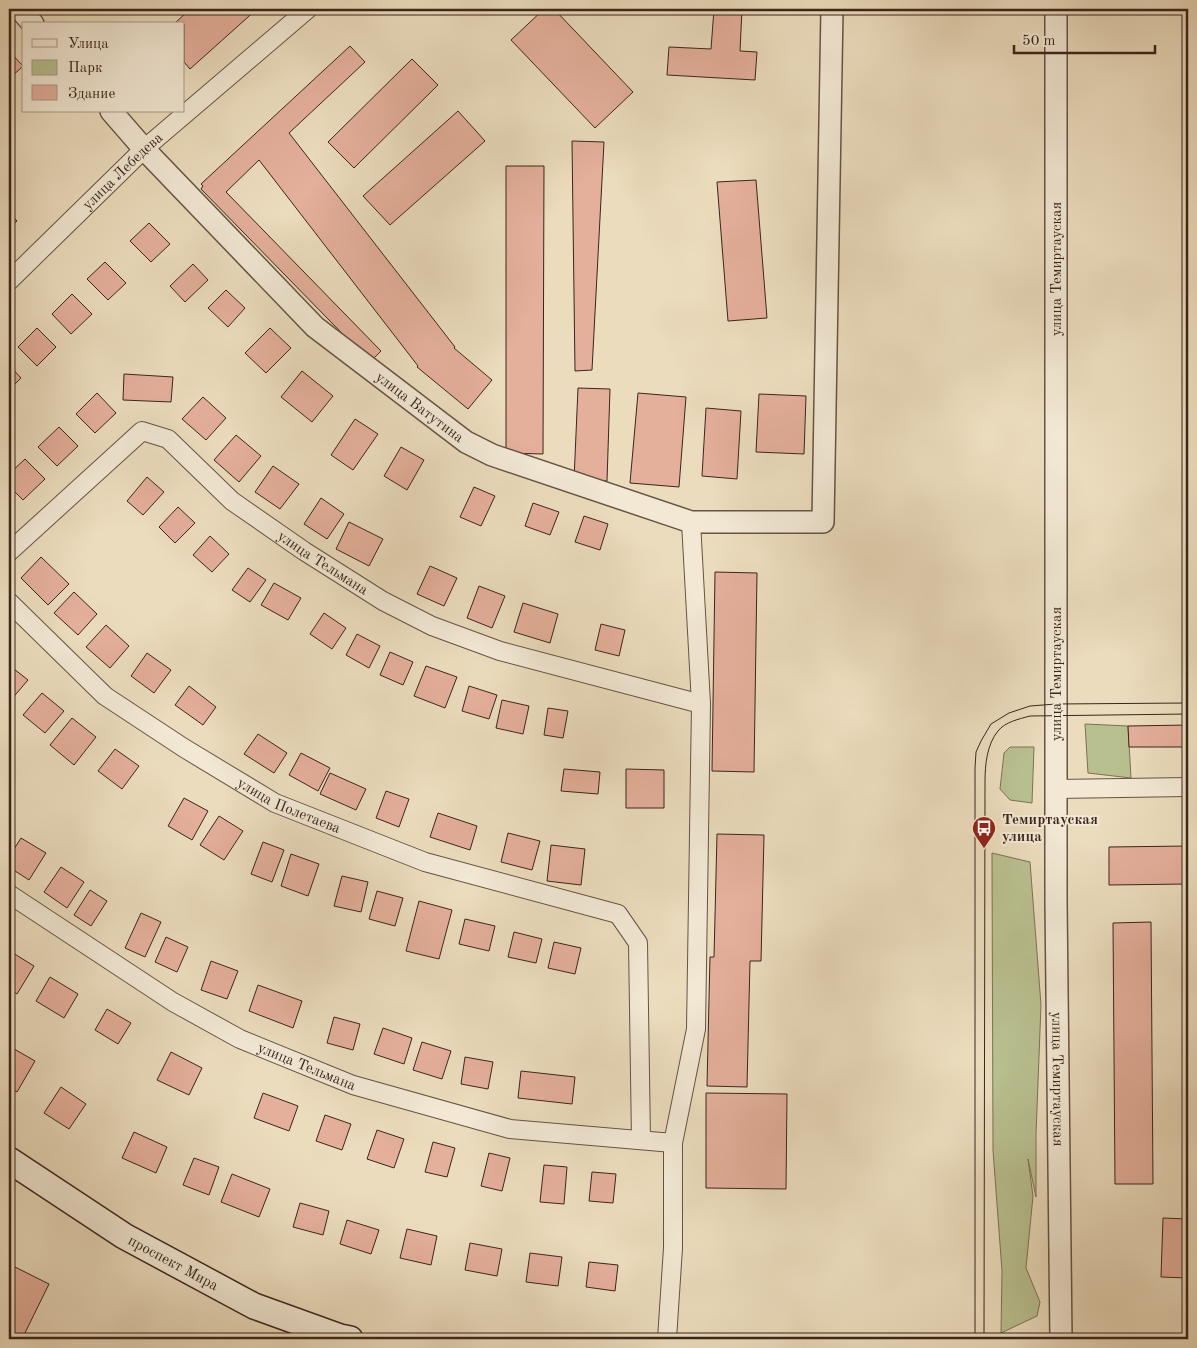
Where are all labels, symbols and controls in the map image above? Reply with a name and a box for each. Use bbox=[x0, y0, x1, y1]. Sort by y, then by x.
legend bbox=[22, 22, 185, 112]
scale bar bbox=[1014, 22, 1156, 54]
text: 50 m bbox=[1022, 34, 1056, 49]
text: Улица bbox=[68, 37, 109, 52]
text: Парк bbox=[68, 61, 103, 76]
text: Здание bbox=[68, 87, 115, 102]
street label: улица Лебедева bbox=[80, 130, 167, 213]
street label: улица Темиртауская bbox=[1050, 201, 1065, 336]
street label: улица Ватутина bbox=[372, 370, 466, 447]
street label: улица Тельмана bbox=[274, 529, 371, 599]
street label: улица Темиртауская bbox=[1050, 606, 1065, 741]
street label: улица Полетаева bbox=[234, 776, 343, 837]
place label: Темиртауская улица bbox=[1002, 813, 1098, 845]
bus stop icon: Темиртауская улица bbox=[971, 815, 997, 849]
street label: улица Темиртауская bbox=[1048, 1012, 1065, 1147]
street label: улица Тельмана bbox=[255, 1041, 358, 1094]
street label: проспект Мира bbox=[125, 1234, 221, 1294]

